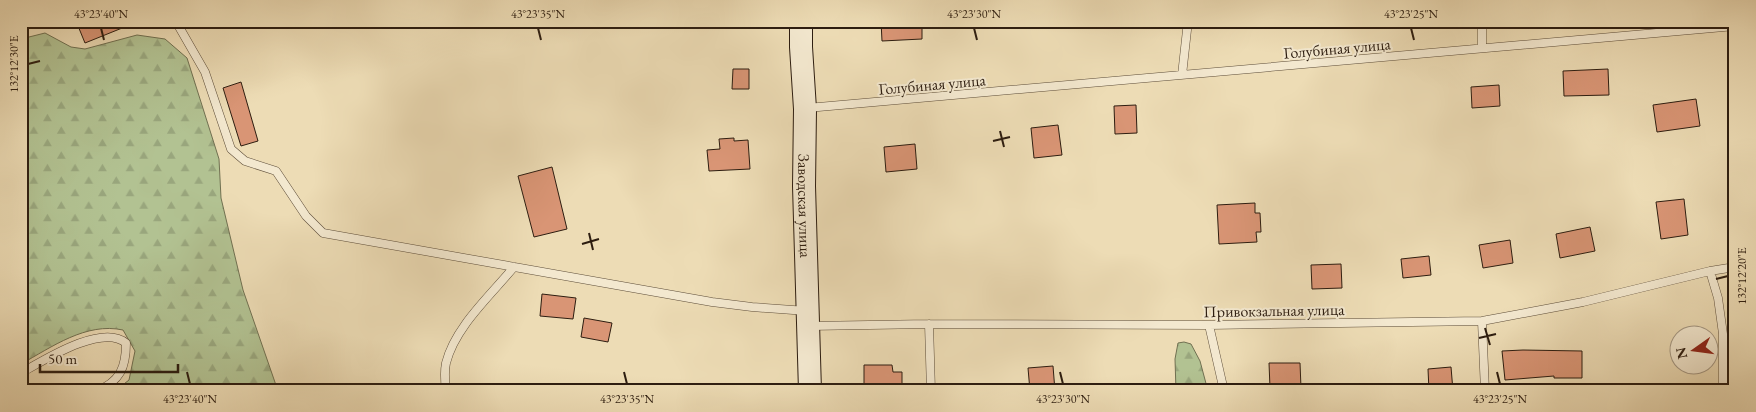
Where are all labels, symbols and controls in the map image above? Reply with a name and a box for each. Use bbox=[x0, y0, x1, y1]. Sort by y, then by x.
text: 43°23'40"N bbox=[74, 6, 128, 22]
text: 43°23'35"N bbox=[511, 6, 565, 22]
text: 43°23'30"N bbox=[947, 6, 1001, 22]
text: 43°23'25"N bbox=[1384, 6, 1438, 22]
street label: Голубиная улица bbox=[1283, 33, 1392, 64]
text: 132°12'30"E bbox=[6, 35, 22, 92]
street label: Голубиная улица bbox=[878, 69, 987, 100]
street label: Заводская улица bbox=[793, 154, 816, 259]
text: 132°12'20"E bbox=[1734, 247, 1750, 304]
street label: Привокзальная улица bbox=[1203, 299, 1345, 322]
north arrow bbox=[1668, 324, 1718, 374]
scale bar bbox=[40, 342, 178, 374]
text: N bbox=[1671, 345, 1691, 361]
text: 50 m bbox=[48, 349, 77, 368]
text: 43°23'40"N bbox=[163, 391, 217, 407]
text: 43°23'35"N bbox=[600, 391, 654, 407]
text: 43°23'30"N bbox=[1036, 391, 1090, 407]
text: 43°23'25"N bbox=[1473, 391, 1527, 407]

